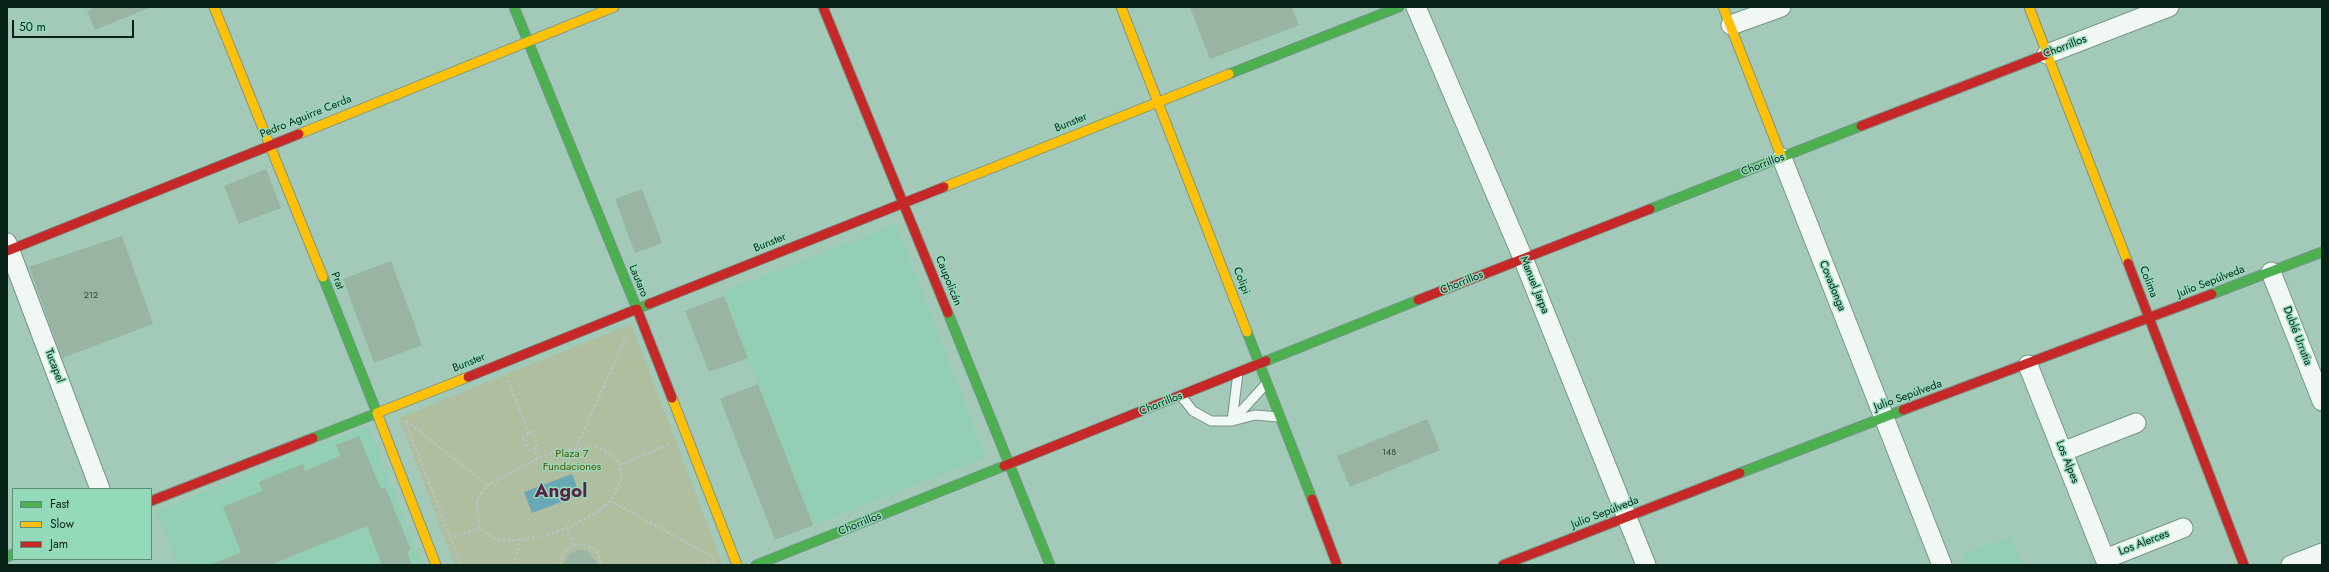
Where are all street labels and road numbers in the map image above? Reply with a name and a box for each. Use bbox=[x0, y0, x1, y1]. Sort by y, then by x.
street label: Chorrillos bbox=[2042, 33, 2088, 61]
street label: Pedro Aguirre Cerda bbox=[258, 93, 354, 141]
street label: Bunster bbox=[1053, 110, 1089, 136]
street label: Chorrillos bbox=[1740, 151, 1786, 179]
street label: Bunster bbox=[752, 230, 788, 256]
street label: Caupolicán bbox=[932, 254, 964, 308]
street label: Manuel Jarpa bbox=[1517, 254, 1551, 316]
street label: Covadonga bbox=[1816, 259, 1848, 313]
street label: Lautaro bbox=[626, 263, 650, 299]
street label: Julio Sepúlveda bbox=[2175, 263, 2247, 301]
street label: Colima bbox=[2136, 264, 2160, 300]
street label: Colipi bbox=[1230, 266, 1252, 296]
street label: Chorrillos bbox=[1439, 268, 1485, 298]
street label: Prat bbox=[328, 270, 346, 292]
street label: Dublé Urrutia bbox=[2280, 305, 2314, 367]
street label: Tucapel bbox=[42, 347, 66, 385]
street label: Bunster bbox=[451, 350, 487, 376]
street label: Julio Sepúlveda bbox=[1872, 378, 1944, 414]
street label: Chorrillos bbox=[1138, 389, 1184, 419]
street label: Los Alpes bbox=[2052, 439, 2082, 485]
street label: Julio Sepúlveda bbox=[1569, 494, 1641, 532]
street label: Chorrillos bbox=[837, 509, 883, 539]
street label: Los Alerces bbox=[2117, 527, 2171, 559]

